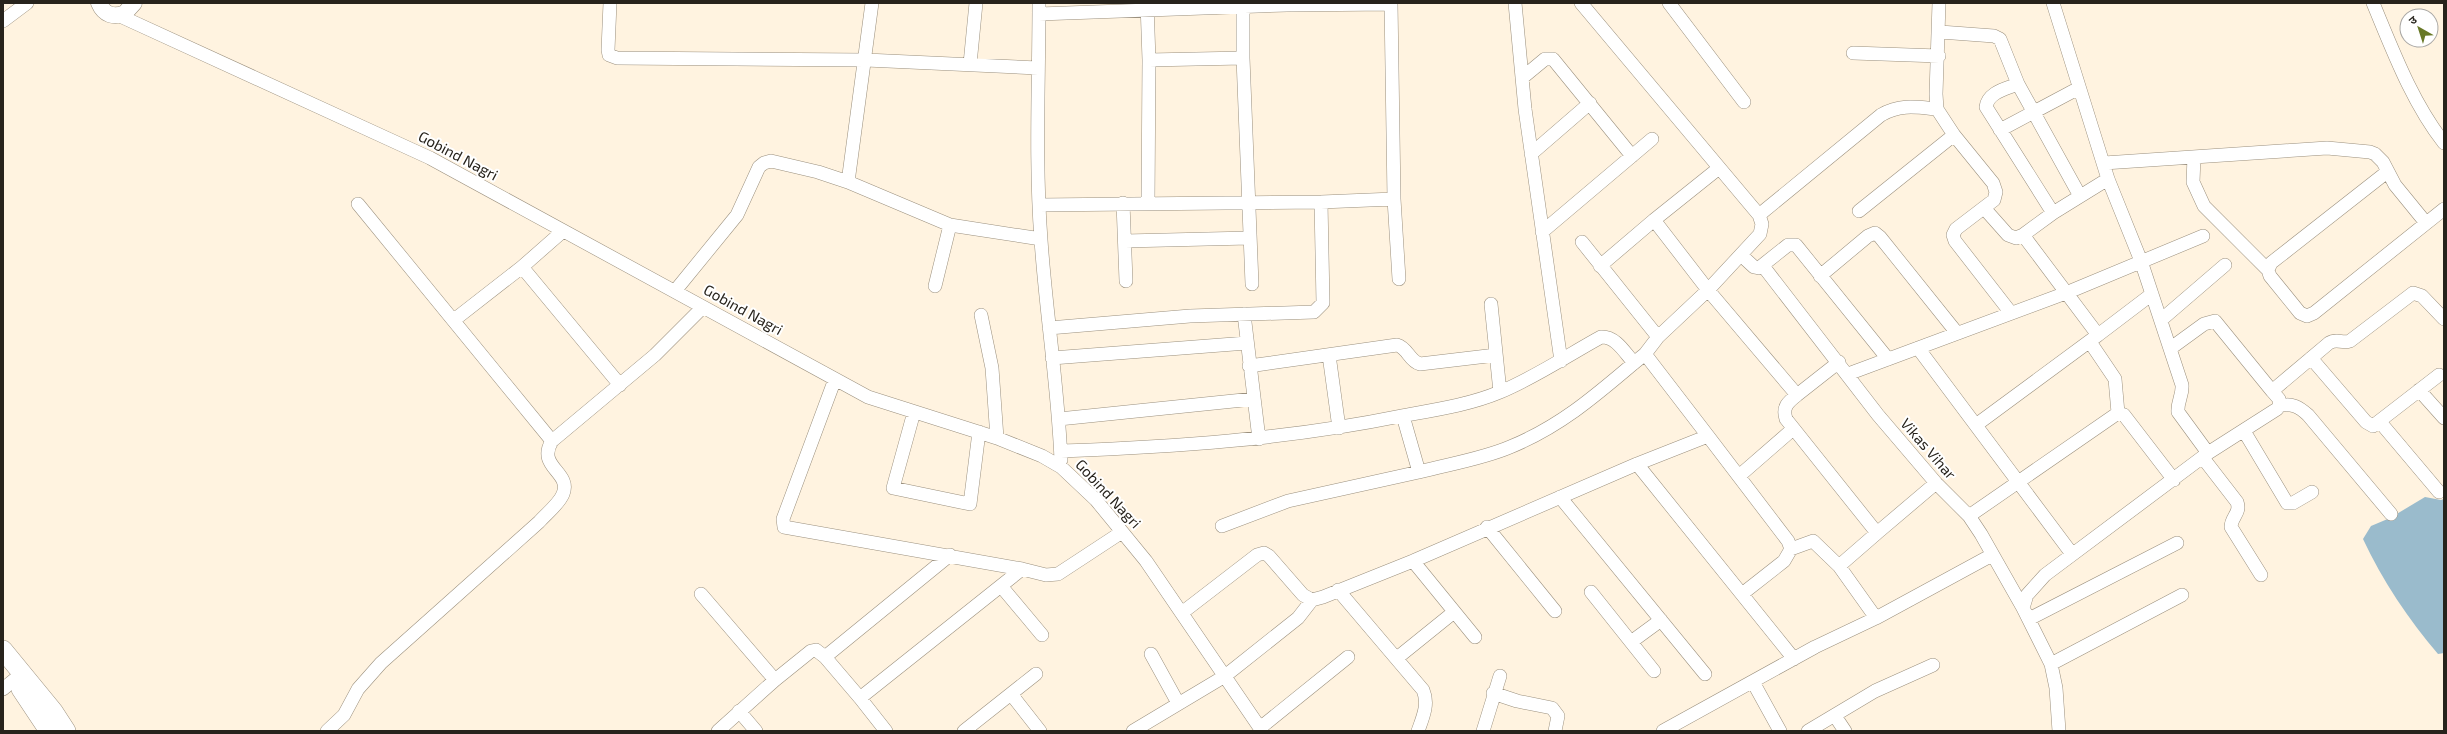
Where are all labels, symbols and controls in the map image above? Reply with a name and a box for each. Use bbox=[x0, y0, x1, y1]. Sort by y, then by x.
north arrow bbox=[2399, 8, 2439, 48]
text: उ bbox=[2406, 12, 2419, 27]
street label: Gobind Nagri bbox=[415, 127, 501, 184]
street label: Gobind Nagri bbox=[701, 280, 786, 338]
street label: Vikas Vihar bbox=[1897, 414, 1960, 483]
street label: Gobind Nagri bbox=[1072, 455, 1145, 532]

